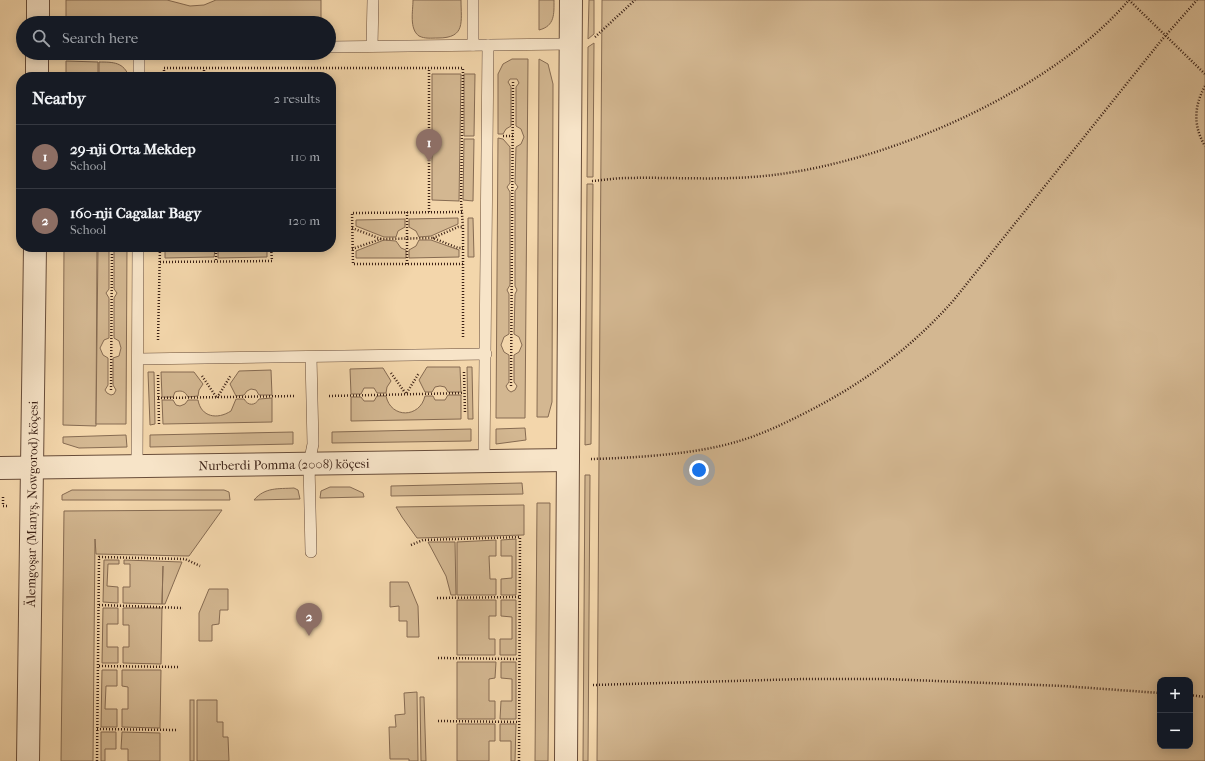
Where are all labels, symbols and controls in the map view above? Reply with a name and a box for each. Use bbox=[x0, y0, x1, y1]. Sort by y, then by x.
search box bbox=[16, 16, 336, 60]
icon: search bbox=[30, 27, 52, 49]
text: Search here bbox=[62, 29, 138, 47]
text: Nearby bbox=[32, 88, 86, 108]
text: 2 results bbox=[274, 91, 320, 106]
pin: 1 bbox=[416, 129, 442, 162]
text: 29-nji Orta Mekdep bbox=[70, 140, 196, 158]
text: 1 bbox=[43, 149, 47, 164]
text: 110 m bbox=[290, 149, 320, 164]
text: School bbox=[70, 158, 106, 173]
text: 160-nji Cagalar Bagy bbox=[70, 204, 201, 222]
text: 2 bbox=[42, 213, 48, 228]
text: 120 m bbox=[288, 213, 320, 228]
text: School bbox=[70, 222, 106, 237]
street label: Älemgoşar (Manyş, Nowgorod) köçesi bbox=[23, 401, 41, 608]
street label: Nurberdi Pomma (2008) köçesi bbox=[198, 455, 370, 473]
your location bbox=[689, 460, 709, 480]
pin: 2 bbox=[296, 603, 322, 636]
map controls bbox=[1157, 677, 1193, 749]
button: + bbox=[1157, 677, 1193, 713]
button: − bbox=[1157, 713, 1193, 749]

